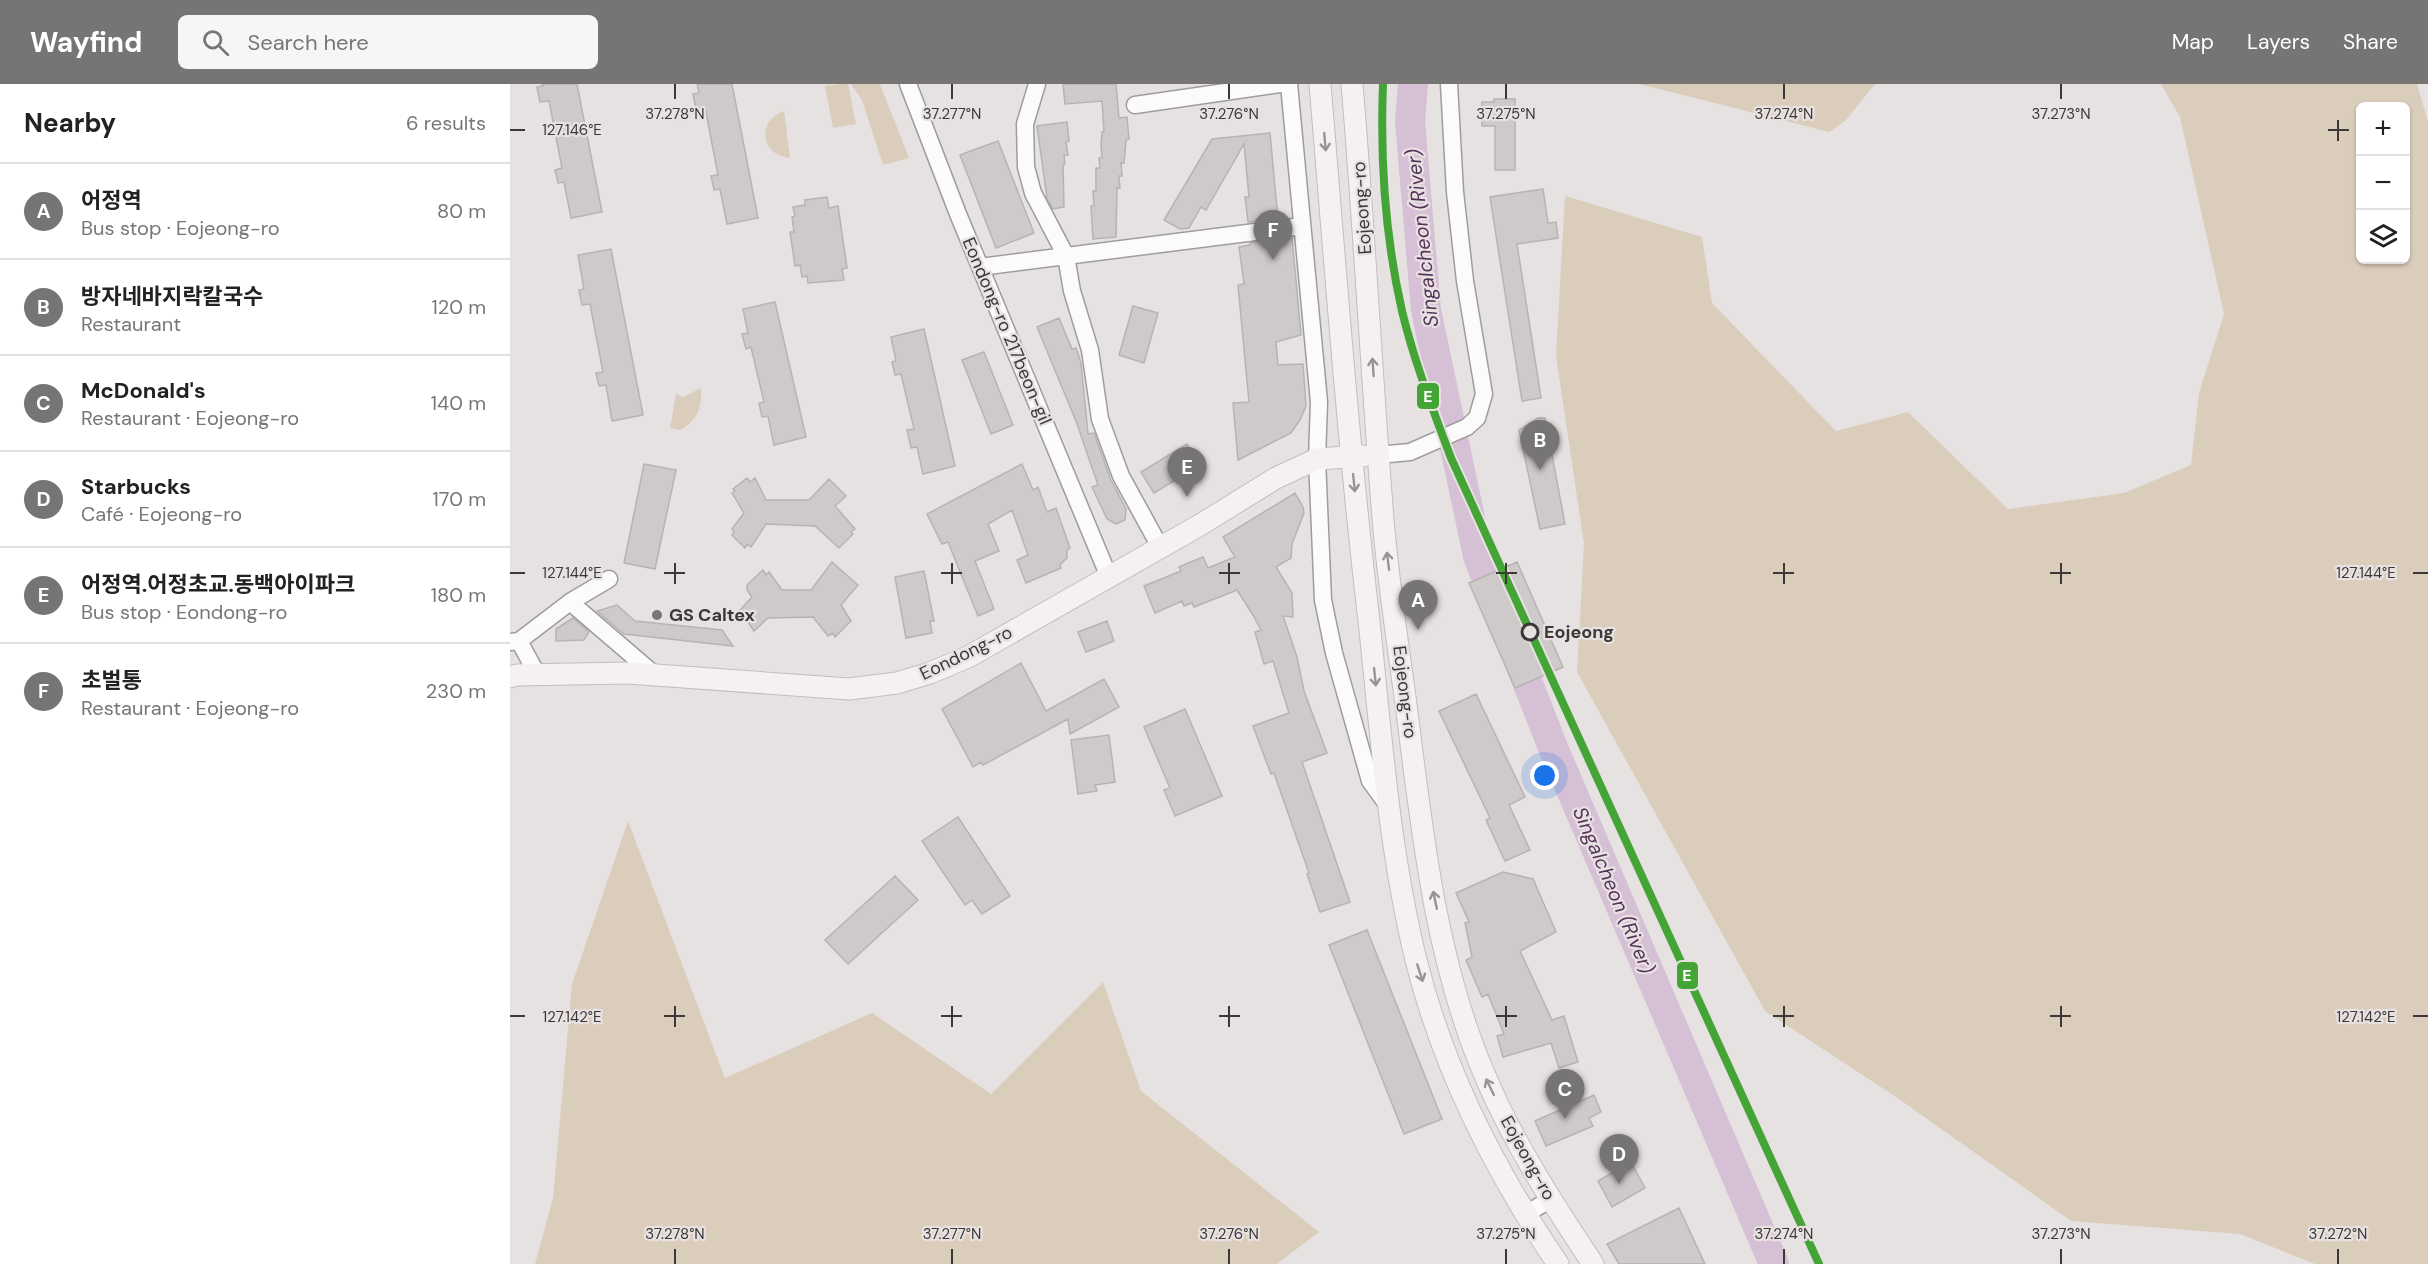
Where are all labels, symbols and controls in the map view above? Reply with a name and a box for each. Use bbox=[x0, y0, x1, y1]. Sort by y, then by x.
search box bbox=[178, 15, 598, 69]
text: Wayfind bbox=[30, 24, 142, 61]
icon: search bbox=[199, 26, 232, 59]
text: Search here bbox=[247, 28, 369, 57]
text: Map bbox=[2172, 28, 2214, 56]
text: Layers bbox=[2247, 28, 2310, 56]
text: Share bbox=[2343, 28, 2398, 56]
map controls bbox=[2356, 102, 2410, 264]
button: + bbox=[2356, 102, 2410, 156]
text: 37.278°N bbox=[645, 104, 705, 124]
text: 37.277°N bbox=[923, 104, 981, 124]
text: 37.276°N bbox=[1199, 104, 1259, 124]
text: 37.275°N bbox=[1476, 104, 1536, 124]
text: 37.274°N bbox=[1755, 104, 1813, 124]
text: 37.273°N bbox=[2031, 104, 2091, 124]
text: Nearby bbox=[24, 106, 116, 140]
text: 6 results bbox=[406, 110, 486, 136]
text: 127.146°E bbox=[542, 120, 602, 140]
one-way arrow bbox=[1320, 132, 1331, 152]
water label: Singalcheon (River) bbox=[1400, 147, 1444, 328]
button: − bbox=[2356, 156, 2410, 210]
street label: Eojeong-ro bbox=[1347, 161, 1377, 255]
text: 어정역 bbox=[81, 186, 142, 215]
text: A bbox=[36, 198, 51, 224]
text: 80 m bbox=[437, 198, 486, 224]
pin: F bbox=[1254, 210, 1293, 260]
button: layers bbox=[2356, 210, 2410, 264]
text: Bus stop · Eojeong-ro bbox=[81, 215, 280, 241]
street label: Eondong-ro 217beon-gil bbox=[957, 234, 1057, 428]
text: 방자네바지락칼국수 bbox=[81, 282, 263, 311]
text: B bbox=[37, 294, 50, 320]
text: 120 m bbox=[432, 294, 486, 320]
text: Restaurant bbox=[81, 311, 181, 337]
one-way arrow bbox=[1367, 357, 1378, 377]
text: McDonald's bbox=[81, 376, 206, 405]
line badge: E bbox=[1416, 382, 1440, 410]
text: E bbox=[1423, 386, 1433, 407]
text: C bbox=[36, 390, 51, 416]
text: 140 m bbox=[431, 390, 486, 416]
text: Restaurant · Eojeong-ro bbox=[81, 405, 299, 431]
pin: B bbox=[1520, 420, 1560, 470]
pin: E bbox=[1168, 448, 1206, 497]
text: Starbucks bbox=[81, 472, 191, 501]
one-way arrow bbox=[1349, 473, 1360, 493]
text: D bbox=[36, 486, 51, 512]
text: 170 m bbox=[433, 486, 486, 512]
text: Café · Eojeong-ro bbox=[81, 501, 242, 527]
one-way arrow bbox=[1383, 552, 1394, 572]
text: 127.144°E bbox=[542, 563, 602, 583]
text: 127.144°E bbox=[2336, 563, 2396, 583]
text: 어정역.어정초교.동백아이파크 bbox=[81, 570, 355, 599]
pin: A bbox=[1398, 580, 1438, 630]
text: E bbox=[38, 582, 49, 608]
text: 180 m bbox=[431, 582, 486, 608]
text: Bus stop · Eondong-ro bbox=[81, 599, 287, 625]
place label: GS Caltex bbox=[669, 603, 755, 627]
marker: GS Caltex bbox=[650, 608, 664, 622]
street label: Eondong-ro bbox=[916, 620, 1016, 686]
place label: Eojeong bbox=[1544, 620, 1614, 644]
marker: Eojeong bbox=[1521, 623, 1539, 641]
street label: Eojeong-ro bbox=[1387, 644, 1423, 740]
text: 초벌통 bbox=[81, 666, 142, 695]
one-way arrow bbox=[1370, 666, 1381, 686]
text: F bbox=[38, 678, 49, 704]
text: 230 m bbox=[426, 678, 486, 704]
text: Restaurant · Eojeong-ro bbox=[81, 695, 299, 721]
your location bbox=[1530, 761, 1559, 790]
water label: Singalcheon (River) bbox=[1567, 803, 1661, 978]
one-way arrow bbox=[1429, 891, 1440, 910]
line badge: E bbox=[1676, 961, 1699, 990]
one-way arrow bbox=[1415, 963, 1426, 982]
text: E bbox=[1682, 965, 1692, 986]
text: 127.142°E bbox=[543, 1007, 601, 1027]
text: 127.142°E bbox=[2337, 1007, 2395, 1027]
pin: C bbox=[1546, 1070, 1584, 1119]
one-way arrow bbox=[1484, 1078, 1495, 1096]
street label: Eojeong-ro bbox=[1495, 1111, 1561, 1205]
pin: D bbox=[1600, 1134, 1638, 1184]
text: 37.278°N bbox=[645, 1224, 705, 1244]
text: 37.277°N bbox=[923, 1224, 981, 1244]
text: 37.276°N bbox=[1199, 1224, 1259, 1244]
text: 37.275°N bbox=[1476, 1224, 1536, 1244]
text: 37.274°N bbox=[1755, 1224, 1813, 1244]
text: 37.273°N bbox=[2031, 1224, 2091, 1244]
text: 37.272°N bbox=[2309, 1224, 2367, 1244]

